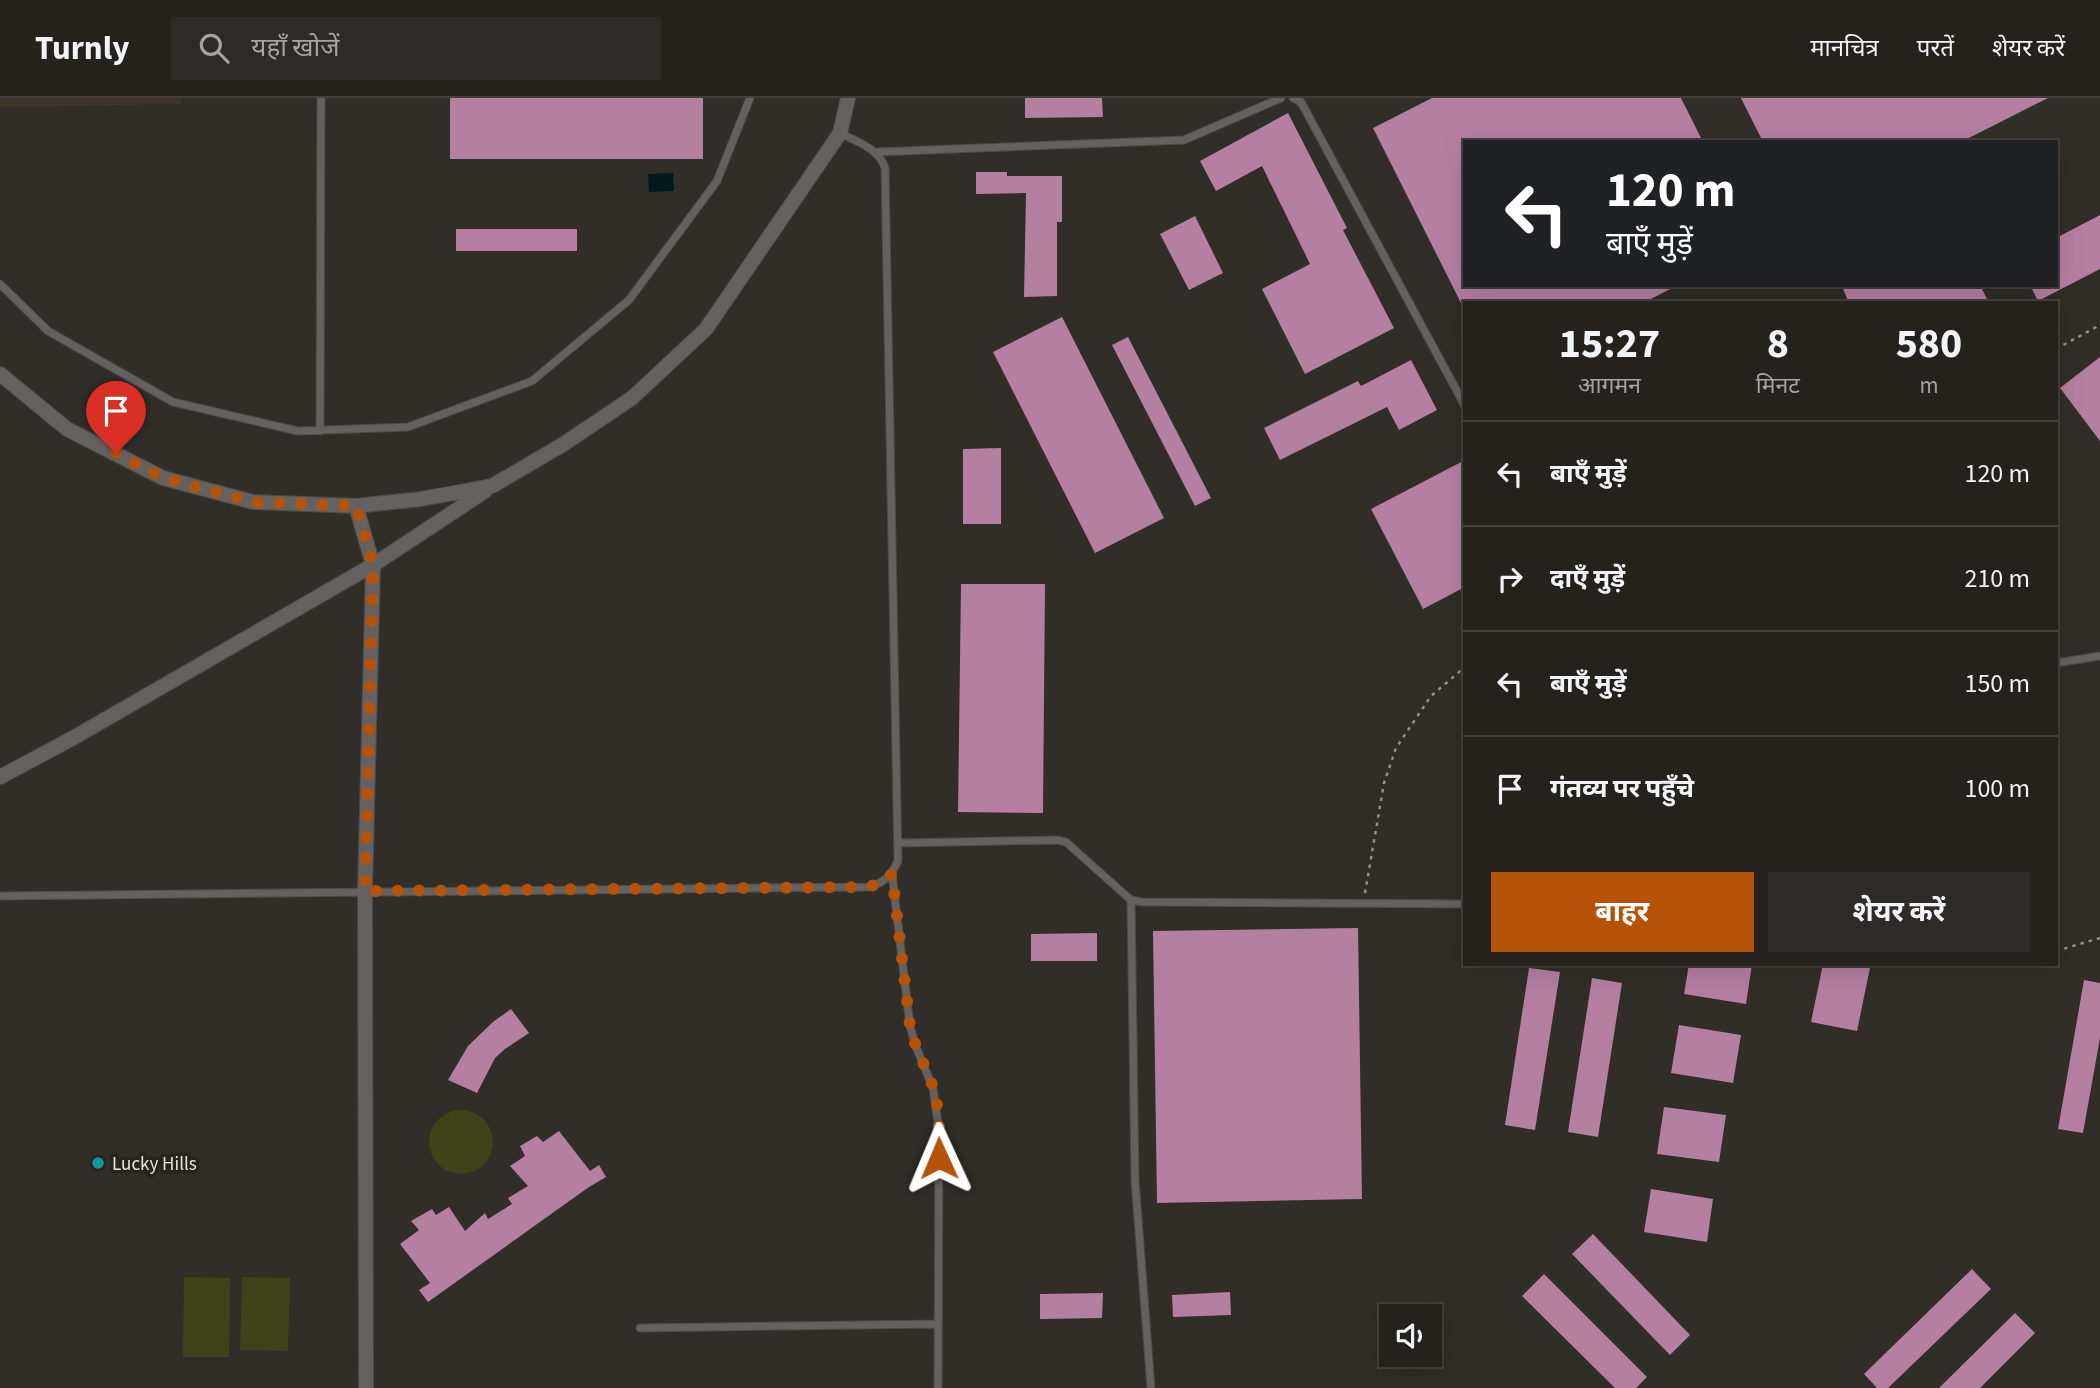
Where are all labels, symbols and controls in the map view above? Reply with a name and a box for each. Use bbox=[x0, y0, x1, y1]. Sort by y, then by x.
search box bbox=[171, 17, 661, 80]
text: Turnly bbox=[35, 25, 129, 72]
icon: search bbox=[195, 29, 233, 67]
text: यहाँ खोजें bbox=[251, 29, 339, 66]
text: मानचित्र bbox=[1810, 31, 1879, 66]
text: परतें bbox=[1917, 31, 1954, 66]
text: शेयर करें bbox=[1992, 31, 2065, 66]
text: 120 m bbox=[1606, 156, 1735, 226]
icon: left bbox=[1491, 168, 1582, 259]
text: बाएँ मुड़ें bbox=[1606, 221, 1693, 267]
text: 15:27 bbox=[1559, 314, 1660, 374]
text: 8 bbox=[1767, 314, 1789, 374]
text: 580 bbox=[1896, 314, 1962, 374]
text: आगमन bbox=[1578, 369, 1641, 402]
text: मिनट bbox=[1756, 369, 1800, 402]
text: m bbox=[1919, 369, 1938, 402]
pin bbox=[86, 381, 146, 453]
icon: arrive bbox=[97, 392, 135, 430]
icon: left bbox=[1491, 455, 1529, 493]
text: बाएँ मुड़ें bbox=[1550, 455, 1627, 492]
text: 120 m bbox=[1964, 455, 2030, 492]
icon: right bbox=[1491, 560, 1529, 598]
text: दाएँ मुड़ें bbox=[1550, 560, 1625, 597]
text: 210 m bbox=[1964, 560, 2030, 597]
icon: left bbox=[1491, 665, 1529, 703]
text: बाएँ मुड़ें bbox=[1550, 665, 1627, 702]
text: 150 m bbox=[1964, 665, 2030, 702]
icon: arrive bbox=[1491, 770, 1529, 808]
text: गंतव्य पर पहुँचे bbox=[1550, 770, 1694, 807]
text: 100 m bbox=[1964, 770, 2030, 807]
button: बाहर bbox=[1491, 872, 1754, 952]
button: शेयर करें bbox=[1768, 872, 2030, 952]
position arrow bbox=[902, 1121, 976, 1195]
place label: Lucky Hills bbox=[112, 1151, 197, 1178]
marker: Lucky Hills bbox=[90, 1155, 106, 1171]
map controls bbox=[1379, 1304, 1442, 1367]
button: sound bbox=[1379, 1304, 1442, 1367]

